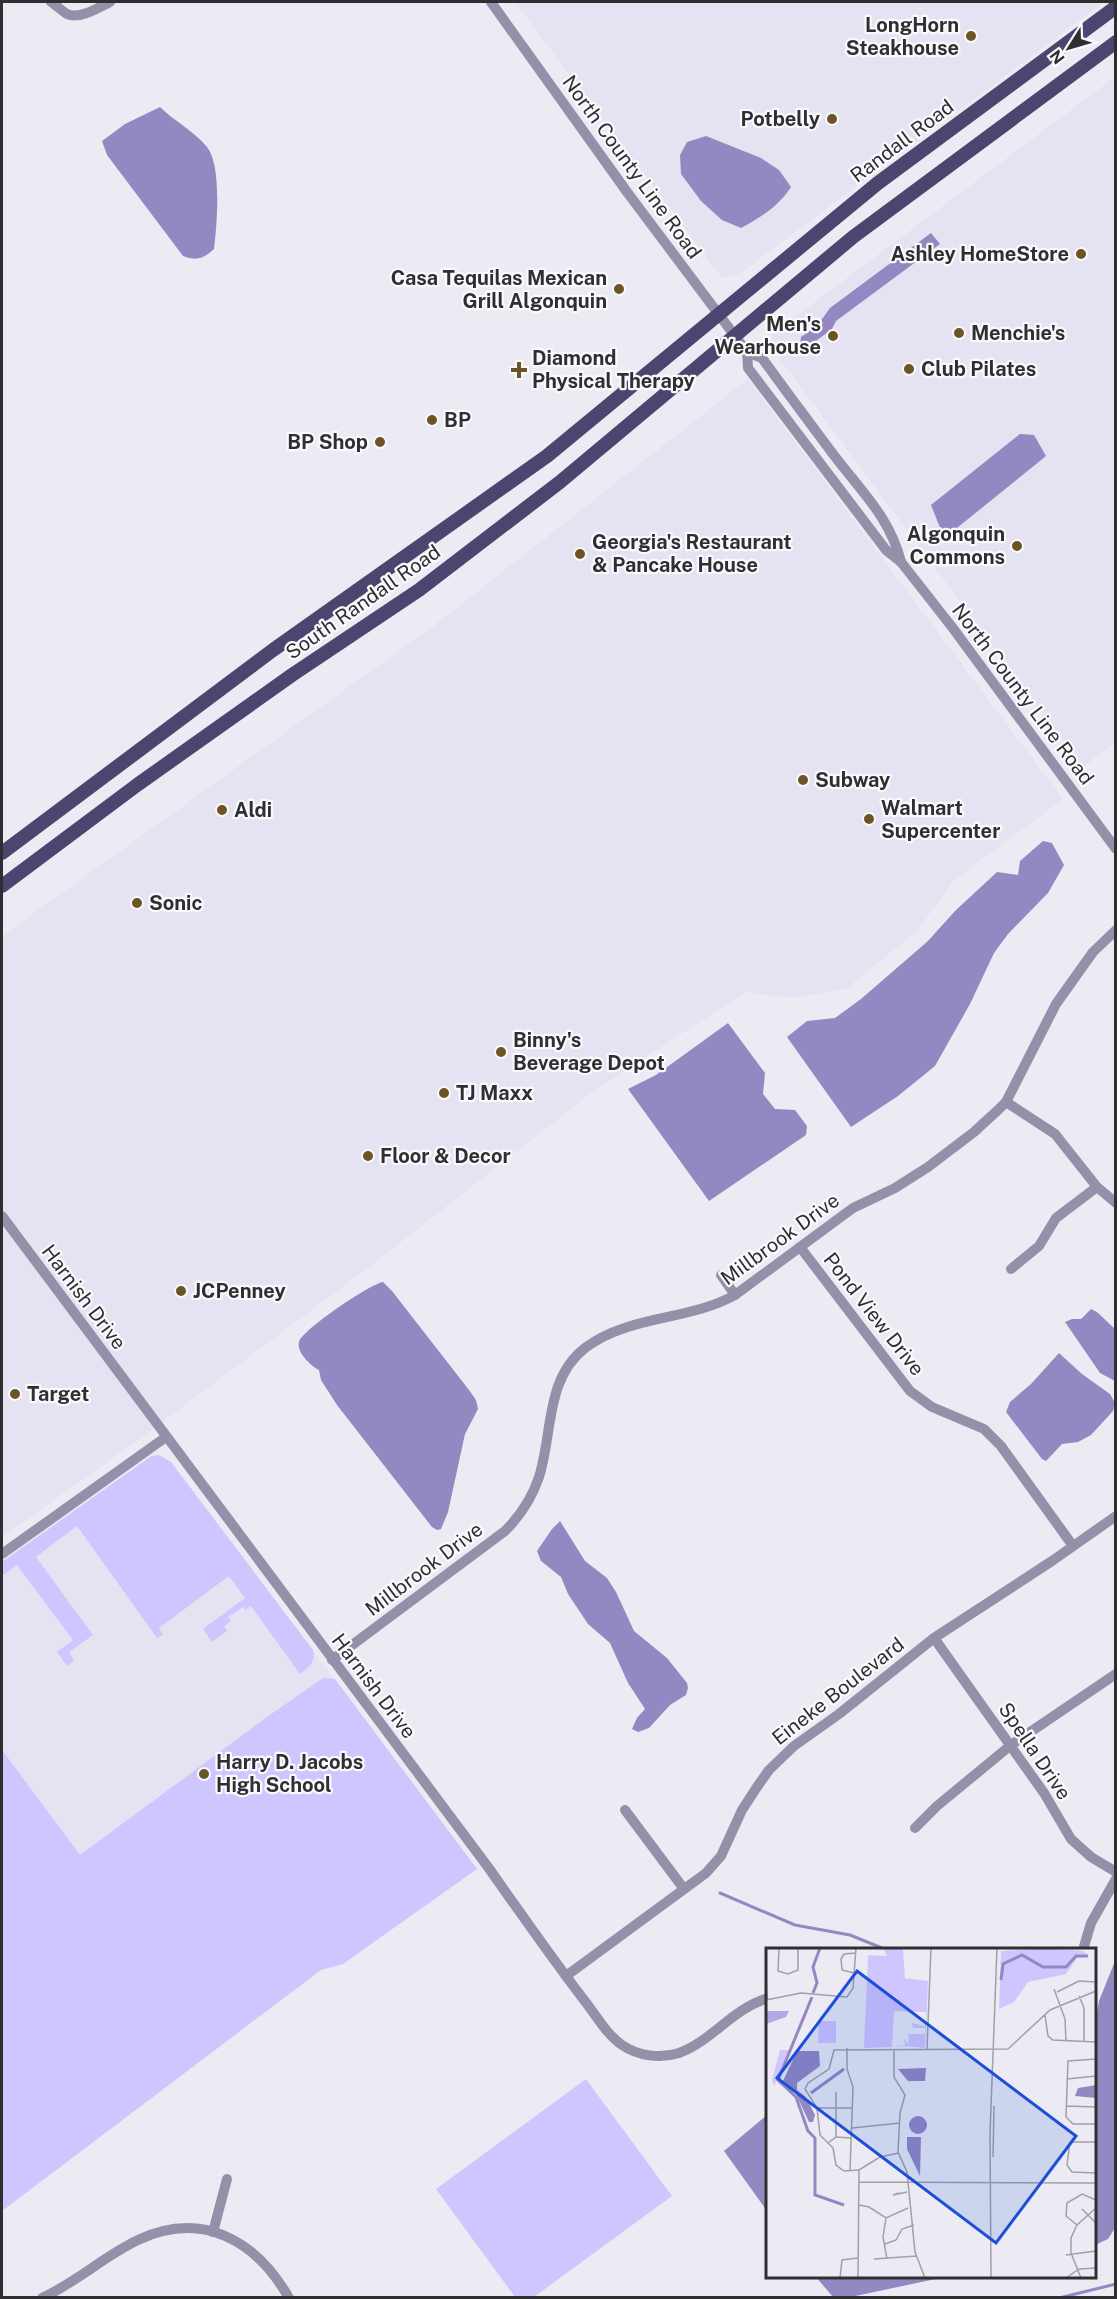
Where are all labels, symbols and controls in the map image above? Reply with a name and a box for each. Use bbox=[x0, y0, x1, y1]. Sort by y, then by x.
place label: LongHorn Steakhouse bbox=[846, 13, 959, 60]
north arrow bbox=[1039, 18, 1099, 78]
marker: LongHorn Steakhouse bbox=[964, 29, 978, 43]
text: N bbox=[1046, 46, 1069, 67]
street label: North County Line Road bbox=[557, 71, 707, 263]
street label: Randall Road bbox=[846, 94, 958, 188]
place label: Potbelly bbox=[740, 107, 820, 131]
marker: Potbelly bbox=[825, 112, 839, 126]
place label: Ashley HomeStore bbox=[891, 242, 1069, 266]
marker: Ashley HomeStore bbox=[1074, 247, 1088, 261]
place label: Casa Tequilas Mexican Grill Algonquin bbox=[391, 266, 607, 313]
marker: Casa Tequilas Mexican Grill Algonquin bbox=[612, 282, 626, 296]
place label: Men's Wearhouse bbox=[714, 312, 821, 359]
place label: Menchie's bbox=[971, 321, 1065, 345]
marker: Menchie's bbox=[952, 326, 966, 340]
marker: Men's Wearhouse bbox=[826, 329, 840, 343]
place label: Diamond Physical Therapy bbox=[532, 346, 695, 393]
place label: Club Pilates bbox=[921, 357, 1036, 381]
marker: Diamond Physical Therapy bbox=[510, 361, 528, 379]
marker: Club Pilates bbox=[902, 362, 916, 376]
place label: BP bbox=[444, 408, 471, 432]
marker: BP bbox=[425, 413, 439, 427]
place label: BP Shop bbox=[287, 430, 368, 454]
marker: BP Shop bbox=[373, 435, 387, 449]
place label: Algonquin Commons bbox=[907, 522, 1005, 569]
place label: Georgia's Restaurant & Pancake House bbox=[592, 530, 792, 577]
marker: Algonquin Commons bbox=[1010, 539, 1024, 553]
street label: South Randall Road bbox=[281, 540, 445, 664]
marker: Georgia's Restaurant & Pancake House bbox=[573, 547, 587, 561]
street label: North County Line Road bbox=[947, 599, 1099, 789]
place label: Subway bbox=[815, 768, 890, 792]
marker: Subway bbox=[796, 773, 810, 787]
place label: Walmart Supercenter bbox=[881, 796, 1000, 843]
place label: Aldi bbox=[234, 798, 272, 822]
marker: Aldi bbox=[215, 803, 229, 817]
marker: Walmart Supercenter bbox=[862, 812, 876, 826]
place label: Sonic bbox=[149, 891, 202, 915]
marker: Sonic bbox=[130, 896, 144, 910]
place label: Binny's Beverage Depot bbox=[513, 1028, 665, 1075]
marker: Binny's Beverage Depot bbox=[494, 1045, 508, 1059]
place label: TJ Maxx bbox=[456, 1081, 533, 1105]
marker: TJ Maxx bbox=[437, 1086, 451, 1100]
place label: Floor & Decor bbox=[380, 1144, 511, 1168]
marker: Floor & Decor bbox=[361, 1149, 375, 1163]
street label: Millbrook Drive bbox=[716, 1188, 844, 1290]
street label: Harnish Drive bbox=[37, 1240, 131, 1354]
street label: Pond View Drive bbox=[818, 1248, 930, 1380]
place label: JCPenney bbox=[193, 1279, 286, 1303]
marker: JCPenney bbox=[174, 1284, 188, 1298]
place label: Target bbox=[27, 1382, 89, 1406]
marker: Target bbox=[8, 1387, 22, 1401]
street label: Millbrook Drive bbox=[361, 1517, 487, 1621]
street label: Harnish Drive bbox=[327, 1629, 421, 1743]
street label: Eineke Boulevard bbox=[767, 1632, 909, 1750]
street label: Spella Drive bbox=[994, 1698, 1076, 1804]
place label: Harry D. Jacobs High School bbox=[216, 1750, 363, 1797]
marker: Harry D. Jacobs High School bbox=[197, 1767, 211, 1781]
inset map bbox=[766, 1948, 1096, 2278]

